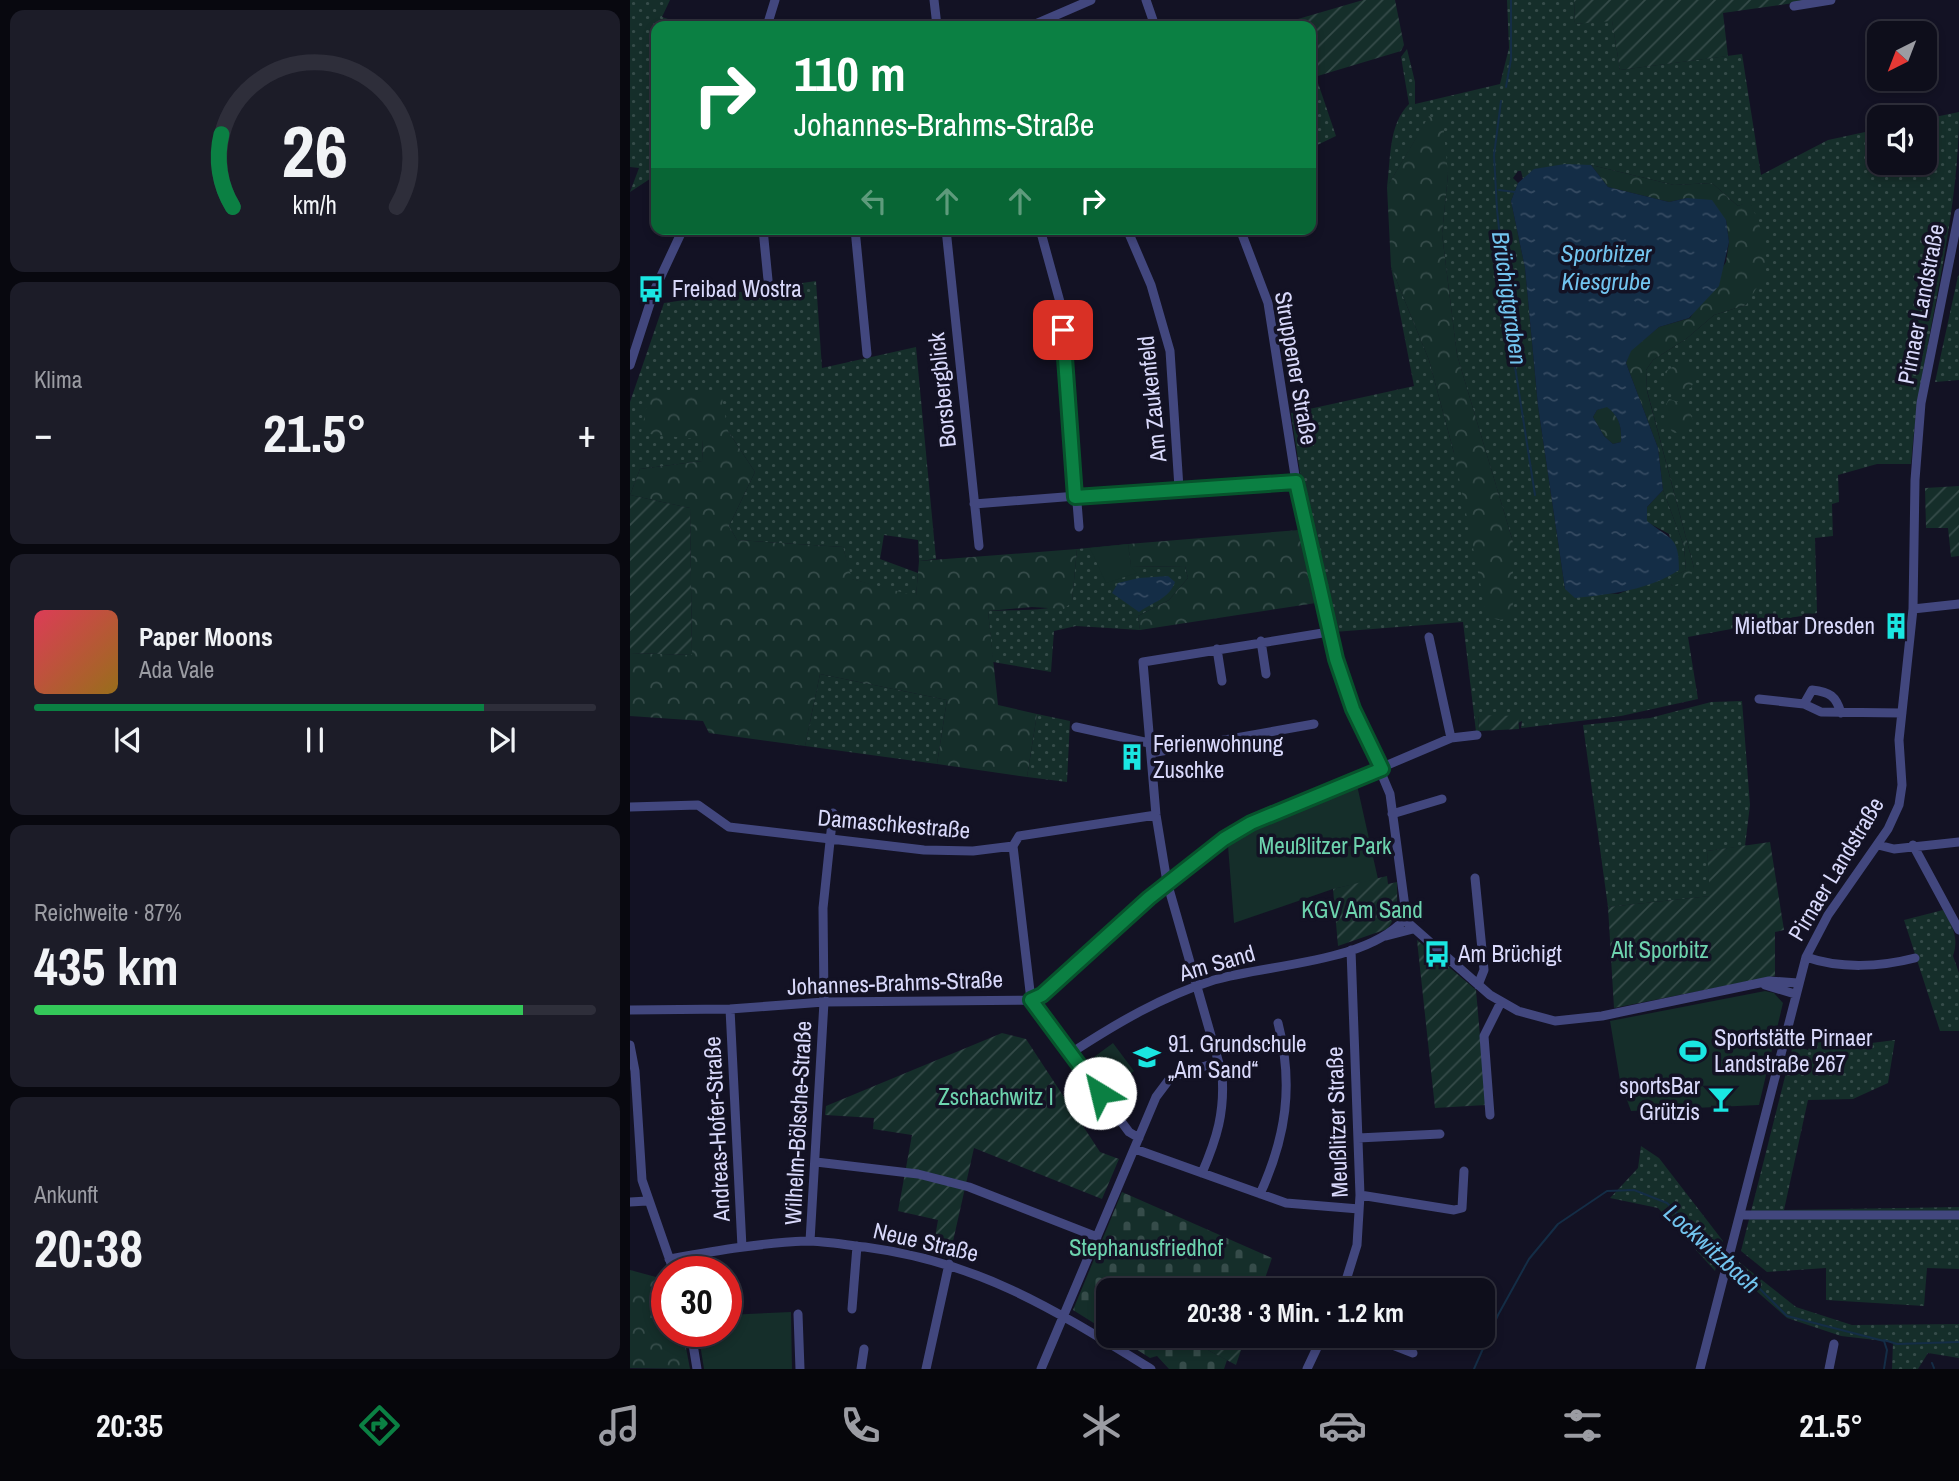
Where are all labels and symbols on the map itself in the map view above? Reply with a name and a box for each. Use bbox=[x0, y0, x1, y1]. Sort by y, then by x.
north arrow bbox=[1867, 21, 1937, 91]
street label: Pirnaer Landstraße bbox=[1890, 221, 1951, 387]
water label: Brüchigtgraben bbox=[1485, 229, 1535, 367]
water label: Sporbitzer Kiesgrube bbox=[1561, 237, 1653, 297]
place label: Freibad Wostra bbox=[672, 273, 802, 304]
bus stop icon: Freibad Wostra bbox=[636, 274, 666, 304]
street label: Struppener Straße bbox=[1268, 289, 1325, 447]
pin bbox=[1033, 300, 1093, 360]
street label: Borsbergblick bbox=[920, 331, 963, 449]
street label: Am Zaukenfeld bbox=[1129, 334, 1174, 465]
place label: Mietbar Dresden bbox=[1735, 610, 1875, 641]
building icon: Mietbar Dresden bbox=[1881, 611, 1911, 641]
place label: Ferienwohnung Zuschke bbox=[1153, 728, 1284, 785]
building icon: Ferienwohnung Zuschke bbox=[1117, 742, 1147, 772]
street label: Pirnaer Landstraße bbox=[1780, 791, 1891, 946]
street label: Damaschkestraße bbox=[816, 801, 972, 846]
park label: Meußlitzer Park bbox=[1258, 830, 1392, 861]
park label: KGV Am Sand bbox=[1301, 894, 1423, 925]
park label: Alt Sporbitz bbox=[1610, 934, 1709, 965]
street label: Am Sand bbox=[1174, 937, 1258, 988]
place label: Am Brüchigt bbox=[1457, 938, 1562, 969]
bus stop icon: Am Brüchigt bbox=[1422, 939, 1452, 969]
street label: Johannes-Brahms-Straße bbox=[787, 963, 1003, 1002]
street label: Wilhelm-Bölsche-Straße bbox=[777, 1020, 818, 1226]
place label: Sportstätte Pirnaer Landstraße 267 bbox=[1714, 1022, 1873, 1079]
place label: 91. Grundschule „Am Sand“ bbox=[1168, 1028, 1306, 1085]
street label: Andreas-Hofer-Straße bbox=[696, 1036, 737, 1223]
sports icon: Sportstätte Pirnaer Landstraße 267 bbox=[1678, 1036, 1708, 1066]
school or university icon: 91. Grundschule „Am Sand“ bbox=[1132, 1042, 1162, 1072]
street label: Meußlitzer Straße bbox=[1318, 1046, 1355, 1198]
position arrow bbox=[1063, 1056, 1137, 1130]
place label: sportsBar Grützis bbox=[1619, 1070, 1701, 1127]
park label: Zschachwitz I bbox=[938, 1081, 1054, 1112]
bar icon: sportsBar Grützis bbox=[1706, 1084, 1736, 1114]
water label: Lockwitzbach bbox=[1658, 1196, 1768, 1300]
street label: Neue Straße bbox=[871, 1214, 982, 1269]
park label: Stephanusfriedhof bbox=[1069, 1232, 1224, 1263]
speed limit sign: 30 bbox=[651, 1256, 742, 1347]

